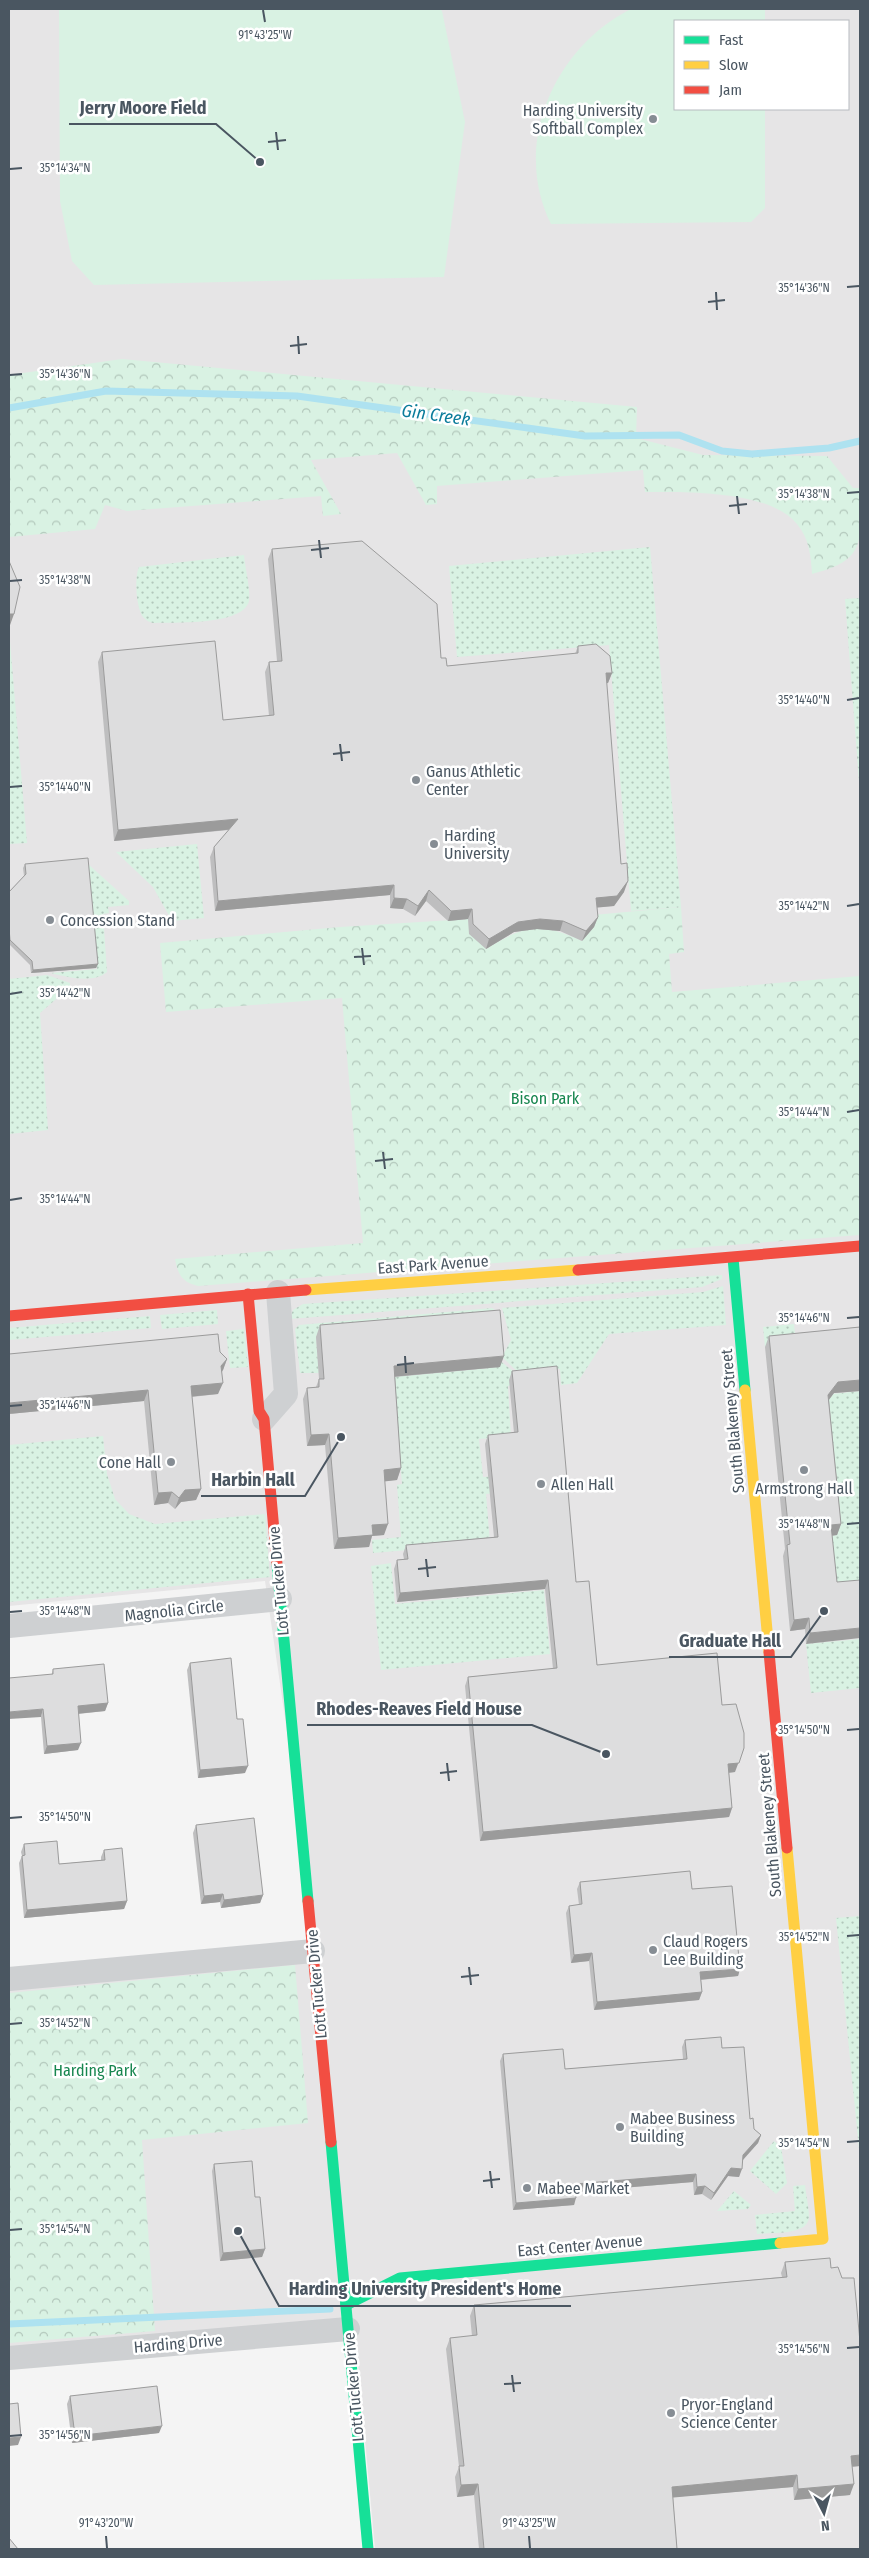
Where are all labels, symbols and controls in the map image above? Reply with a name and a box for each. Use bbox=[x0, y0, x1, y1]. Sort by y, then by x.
legend bbox=[674, 20, 849, 110]
text: 91°43'25"W bbox=[238, 28, 292, 42]
text: Fast bbox=[719, 31, 743, 49]
text: Slow bbox=[719, 56, 748, 74]
text: Jam bbox=[719, 81, 742, 99]
callout: Jerry Moore Field bbox=[69, 91, 216, 124]
text: Jerry Moore Field bbox=[79, 97, 206, 119]
place label: Harding University Softball Complex bbox=[523, 101, 644, 138]
marker: Harding University Softball Complex bbox=[647, 113, 659, 125]
text: 35°14'34"N bbox=[39, 161, 91, 175]
text: 35°14'36"N bbox=[778, 281, 830, 295]
text: 35°14'36"N bbox=[39, 367, 91, 381]
water label: Gin Creek bbox=[400, 399, 472, 431]
text: 35°14'38"N bbox=[778, 487, 830, 501]
text: 35°14'38"N bbox=[39, 573, 91, 587]
text: 35°14'40"N bbox=[778, 693, 830, 707]
place label: Ganus Athletic Center bbox=[426, 762, 521, 799]
marker: Ganus Athletic Center bbox=[410, 774, 422, 786]
text: 35°14'40"N bbox=[39, 780, 91, 794]
place label: Harding University bbox=[444, 826, 510, 863]
marker: Harding University bbox=[428, 838, 440, 850]
text: 35°14'42"N bbox=[778, 899, 830, 913]
place label: Concession Stand bbox=[60, 911, 175, 930]
marker: Concession Stand bbox=[44, 914, 56, 926]
text: 35°14'42"N bbox=[39, 986, 91, 1000]
park label: Bison Park bbox=[511, 1089, 580, 1108]
text: 35°14'44"N bbox=[778, 1105, 830, 1119]
text: 35°14'44"N bbox=[39, 1192, 91, 1206]
street label: East Park Avenue bbox=[377, 1251, 489, 1278]
text: 35°14'46"N bbox=[778, 1311, 830, 1325]
street label: South Blakeney Street bbox=[717, 1347, 748, 1494]
text: 35°14'46"N bbox=[39, 1398, 91, 1412]
place label: Cone Hall bbox=[99, 1453, 161, 1472]
marker: Cone Hall bbox=[165, 1456, 177, 1468]
callout: Harbin Hall bbox=[201, 1463, 305, 1496]
marker: Armstrong Hall bbox=[798, 1464, 810, 1476]
text: Harbin Hall bbox=[211, 1469, 295, 1491]
place label: Allen Hall bbox=[551, 1475, 614, 1494]
marker: Allen Hall bbox=[535, 1478, 547, 1490]
place label: Armstrong Hall bbox=[755, 1479, 853, 1498]
text: 35°14'48"N bbox=[778, 1517, 830, 1531]
street label: Lott Tucker Drive bbox=[264, 1525, 293, 1636]
street label: Magnolia Circle bbox=[124, 1596, 225, 1625]
text: 35°14'48"N bbox=[39, 1604, 91, 1618]
callout: Graduate Hall bbox=[669, 1624, 791, 1657]
text: Graduate Hall bbox=[679, 1630, 781, 1652]
callout: Rhodes-Reaves Field House bbox=[307, 1692, 532, 1725]
text: Rhodes-Reaves Field House bbox=[316, 1698, 522, 1720]
text: 35°14'50"N bbox=[778, 1723, 830, 1737]
street label: South Blakeney Street bbox=[754, 1751, 785, 1898]
text: 35°14'50"N bbox=[39, 1810, 91, 1824]
street label: Lott Tucker Drive bbox=[302, 1928, 331, 2039]
text: 35°14'52"N bbox=[778, 1930, 830, 1944]
place label: Claud Rogers Lee Building bbox=[663, 1932, 748, 1969]
marker: Claud Rogers Lee Building bbox=[647, 1944, 659, 1956]
text: 35°14'52"N bbox=[39, 2016, 91, 2030]
park label: Harding Park bbox=[53, 2061, 137, 2080]
place label: Mabee Business Building bbox=[630, 2109, 735, 2146]
marker: Mabee Business Building bbox=[614, 2121, 626, 2133]
text: 35°14'54"N bbox=[778, 2136, 830, 2150]
place label: Mabee Market bbox=[537, 2179, 630, 2198]
marker: Mabee Market bbox=[521, 2182, 533, 2194]
text: 35°14'54"N bbox=[39, 2222, 91, 2236]
street label: East Center Avenue bbox=[517, 2231, 643, 2260]
callout: Harding University President's Home bbox=[279, 2273, 571, 2306]
text: Harding University President's Home bbox=[289, 2278, 561, 2300]
street label: Harding Drive bbox=[133, 2330, 223, 2357]
street label: Lott Tucker Drive bbox=[339, 2331, 368, 2442]
text: 35°14'56"N bbox=[778, 2342, 830, 2356]
place label: Pryor-England Science Center bbox=[681, 2395, 777, 2432]
marker: Pryor-England Science Center bbox=[665, 2407, 677, 2419]
text: 35°14'56"N bbox=[39, 2428, 91, 2442]
north arrow bbox=[799, 2488, 849, 2538]
text: 91°43'20"W bbox=[79, 2516, 133, 2530]
text: 91°43'25"W bbox=[502, 2516, 556, 2530]
text: N bbox=[820, 2517, 830, 2534]

